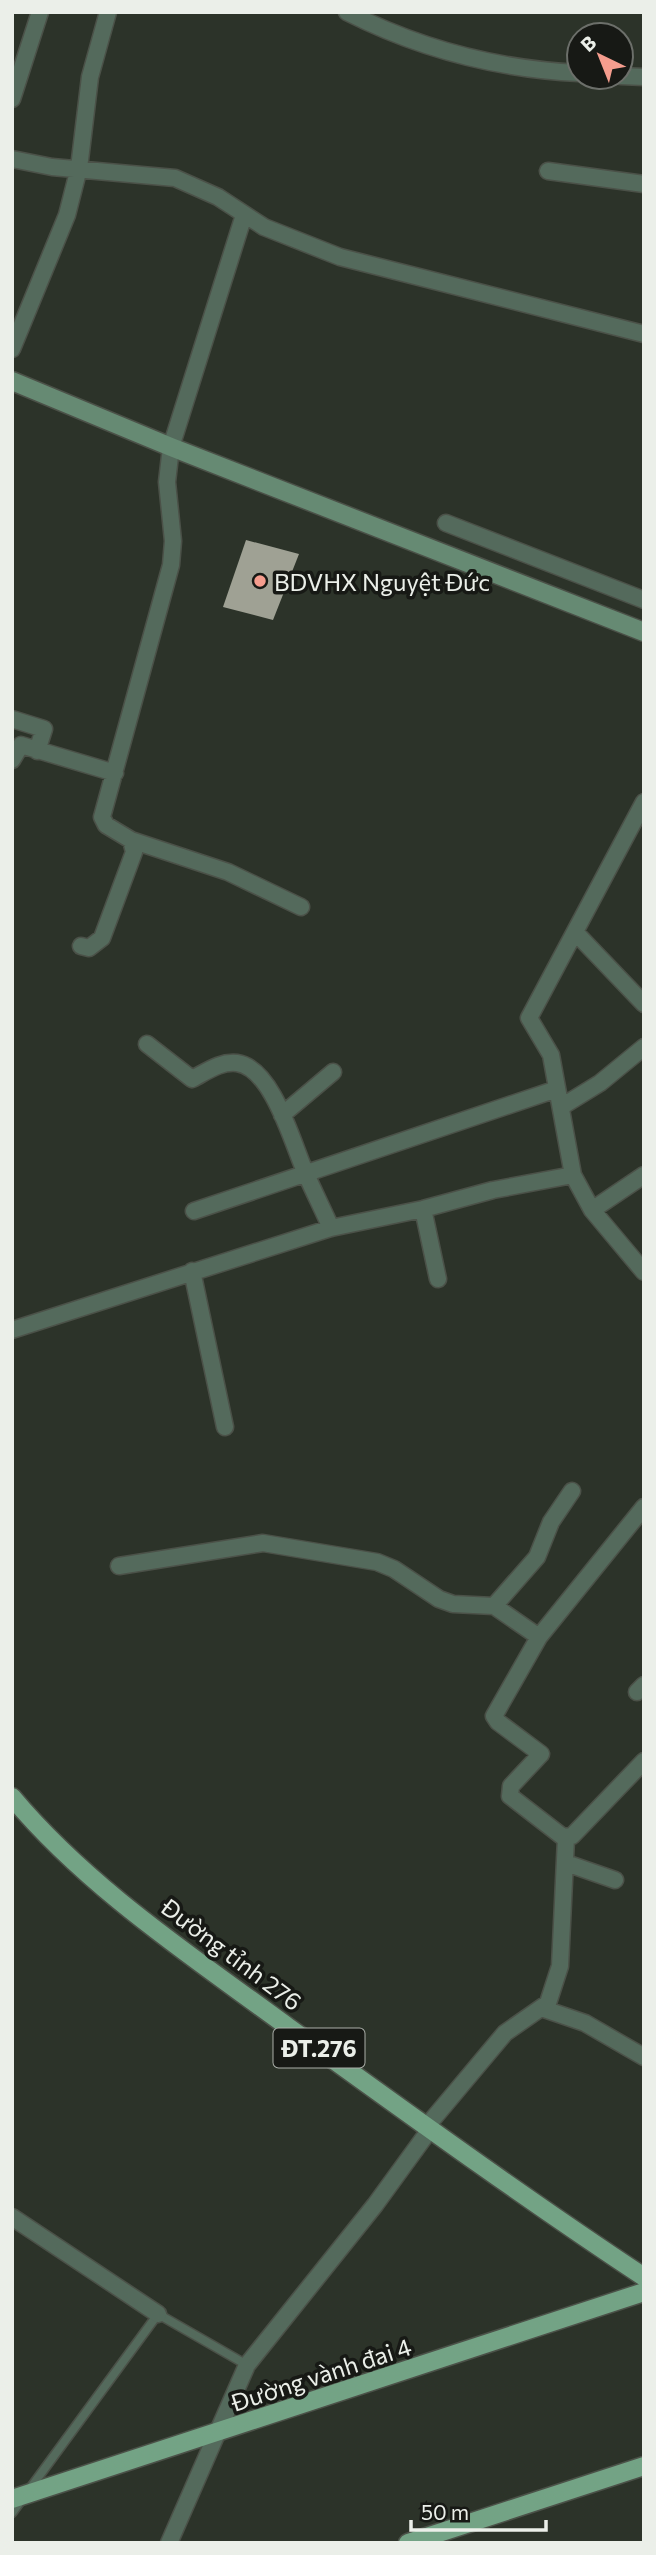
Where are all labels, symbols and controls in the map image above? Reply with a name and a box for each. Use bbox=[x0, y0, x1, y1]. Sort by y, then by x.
north arrow bbox=[565, 21, 635, 91]
text: B bbox=[576, 31, 601, 56]
place label: BDVHX Nguyệt Đức bbox=[274, 567, 490, 596]
marker: BDVHX Nguyệt Đức bbox=[252, 573, 268, 589]
street label: Đường tỉnh 276 bbox=[155, 1891, 308, 2016]
road number: ĐT.276 bbox=[274, 2028, 364, 2068]
street label: Đường vành đai 4 bbox=[226, 2331, 415, 2417]
scale bar bbox=[411, 2488, 546, 2532]
text: 50 m bbox=[421, 2499, 469, 2524]

